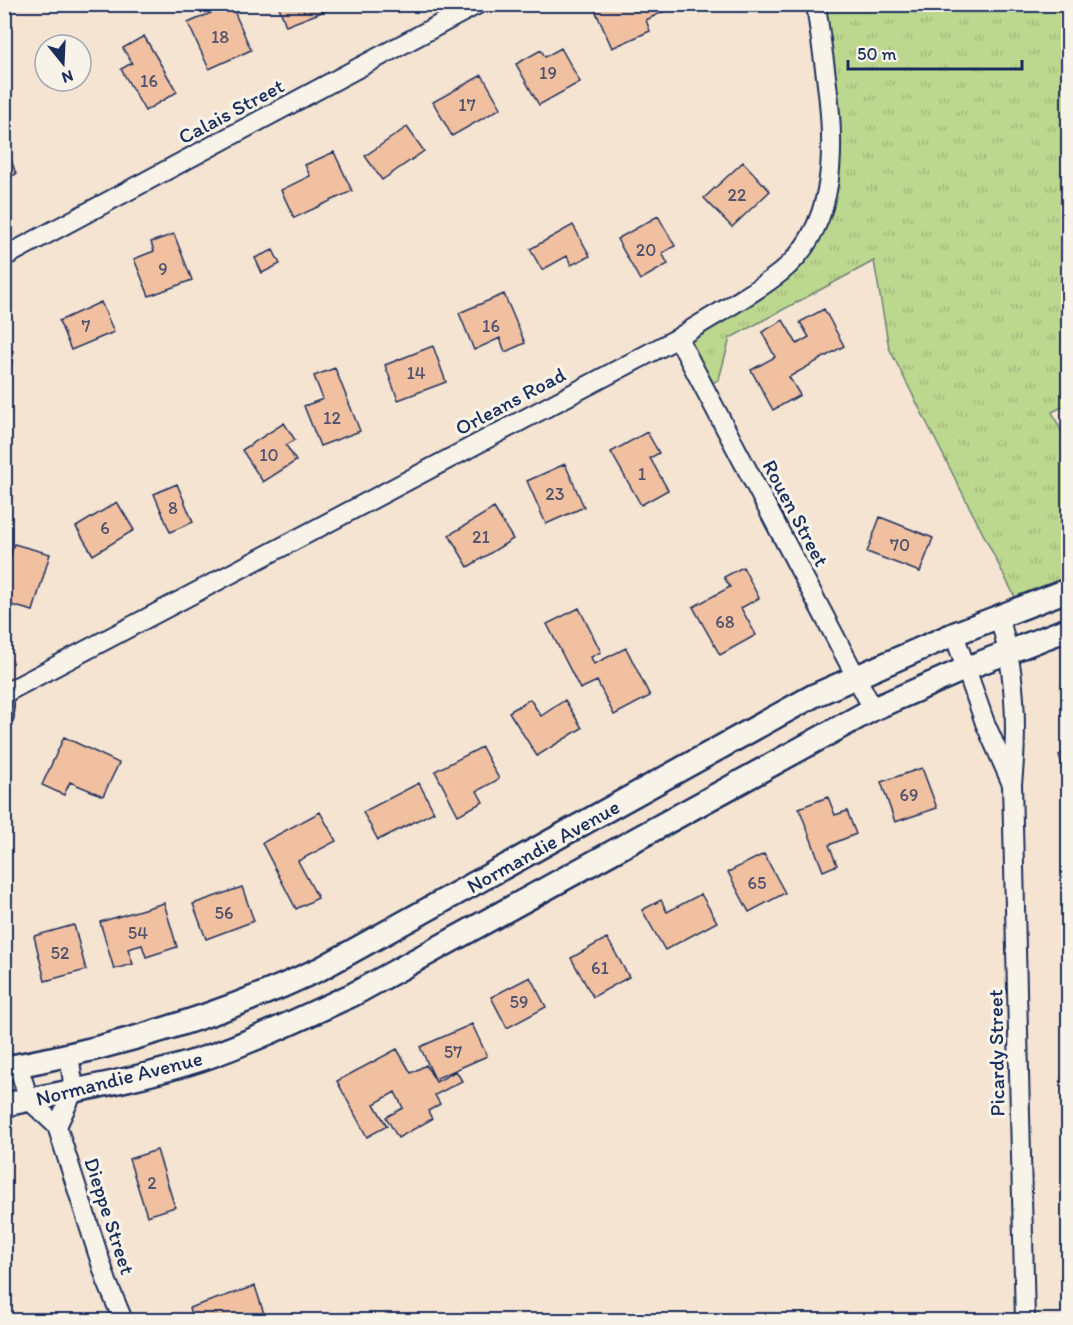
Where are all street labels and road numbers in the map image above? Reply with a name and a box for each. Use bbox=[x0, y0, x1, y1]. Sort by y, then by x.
street label: Calais Street bbox=[174, 73, 288, 149]
street label: Orleans Road bbox=[451, 361, 569, 441]
street label: Rouen Street bbox=[757, 455, 835, 571]
street label: Normandie Avenue bbox=[462, 794, 624, 898]
street label: Picardy Street bbox=[982, 989, 1010, 1117]
street label: Normandie Avenue bbox=[33, 1045, 205, 1111]
street label: Dieppe Street bbox=[79, 1154, 141, 1278]

